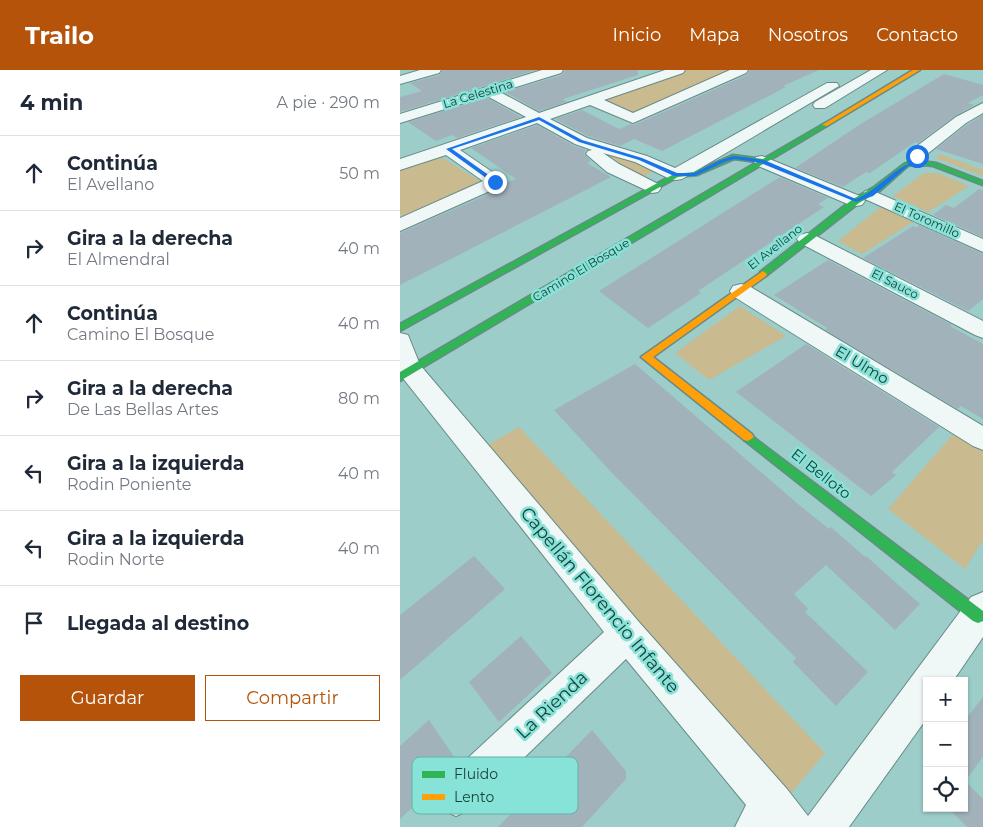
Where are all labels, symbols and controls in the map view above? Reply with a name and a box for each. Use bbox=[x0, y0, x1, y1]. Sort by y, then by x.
text: Trailo bbox=[25, 21, 94, 50]
text: Inicio bbox=[613, 24, 661, 46]
text: Mapa bbox=[689, 24, 740, 46]
text: Nosotros bbox=[768, 24, 848, 46]
text: Contacto bbox=[876, 24, 958, 46]
street label: La Celestina bbox=[441, 76, 515, 111]
text: 4 min bbox=[20, 90, 83, 115]
text: A pie · 290 m bbox=[277, 93, 380, 112]
route start bbox=[906, 145, 929, 168]
text: Continúa bbox=[67, 152, 158, 175]
icon: ahead bbox=[20, 159, 48, 187]
text: 50 m bbox=[339, 164, 380, 183]
route end bbox=[484, 171, 507, 194]
text: El Avellano bbox=[67, 175, 154, 194]
street label: El Toromillo bbox=[892, 198, 962, 241]
street label: El Avellano bbox=[744, 221, 805, 273]
text: Gira a la derecha bbox=[67, 227, 233, 250]
icon: right bbox=[20, 234, 48, 262]
street label: Camino El Bosque bbox=[530, 235, 632, 304]
text: 40 m bbox=[338, 239, 380, 258]
text: El Almendral bbox=[67, 250, 170, 269]
street label: El Sauco bbox=[869, 265, 921, 302]
text: Continúa bbox=[67, 302, 158, 325]
icon: ahead bbox=[20, 309, 48, 337]
text: 40 m bbox=[338, 314, 380, 333]
text: Camino El Bosque bbox=[67, 325, 214, 344]
street label: El Ulmo bbox=[832, 341, 893, 388]
text: Gira a la derecha bbox=[67, 377, 233, 400]
icon: right bbox=[20, 384, 48, 412]
text: 80 m bbox=[338, 389, 380, 408]
text: De Las Bellas Artes bbox=[67, 400, 219, 419]
street label: El Belloto bbox=[787, 444, 855, 503]
text: Gira a la izquierda bbox=[67, 452, 245, 475]
icon: left bbox=[20, 459, 48, 487]
text: 40 m bbox=[338, 464, 380, 483]
text: Rodin Poniente bbox=[67, 475, 192, 494]
street label: Capellán Florencio Infante bbox=[516, 503, 684, 698]
text: Gira a la izquierda bbox=[67, 527, 245, 550]
icon: left bbox=[20, 534, 48, 562]
text: 40 m bbox=[338, 539, 380, 558]
text: Rodin Norte bbox=[67, 550, 164, 569]
icon: arrive bbox=[20, 609, 48, 637]
text: Llegada al destino bbox=[67, 612, 249, 635]
street label: La Rienda bbox=[512, 666, 592, 744]
button: Guardar bbox=[20, 675, 195, 721]
button: Compartir bbox=[205, 675, 380, 721]
map controls bbox=[923, 677, 968, 812]
button: + bbox=[923, 677, 968, 722]
button: − bbox=[923, 722, 968, 767]
legend bbox=[412, 757, 578, 814]
text: Fluido bbox=[454, 765, 498, 783]
button: locate bbox=[923, 767, 968, 812]
text: Lento bbox=[454, 788, 494, 806]

